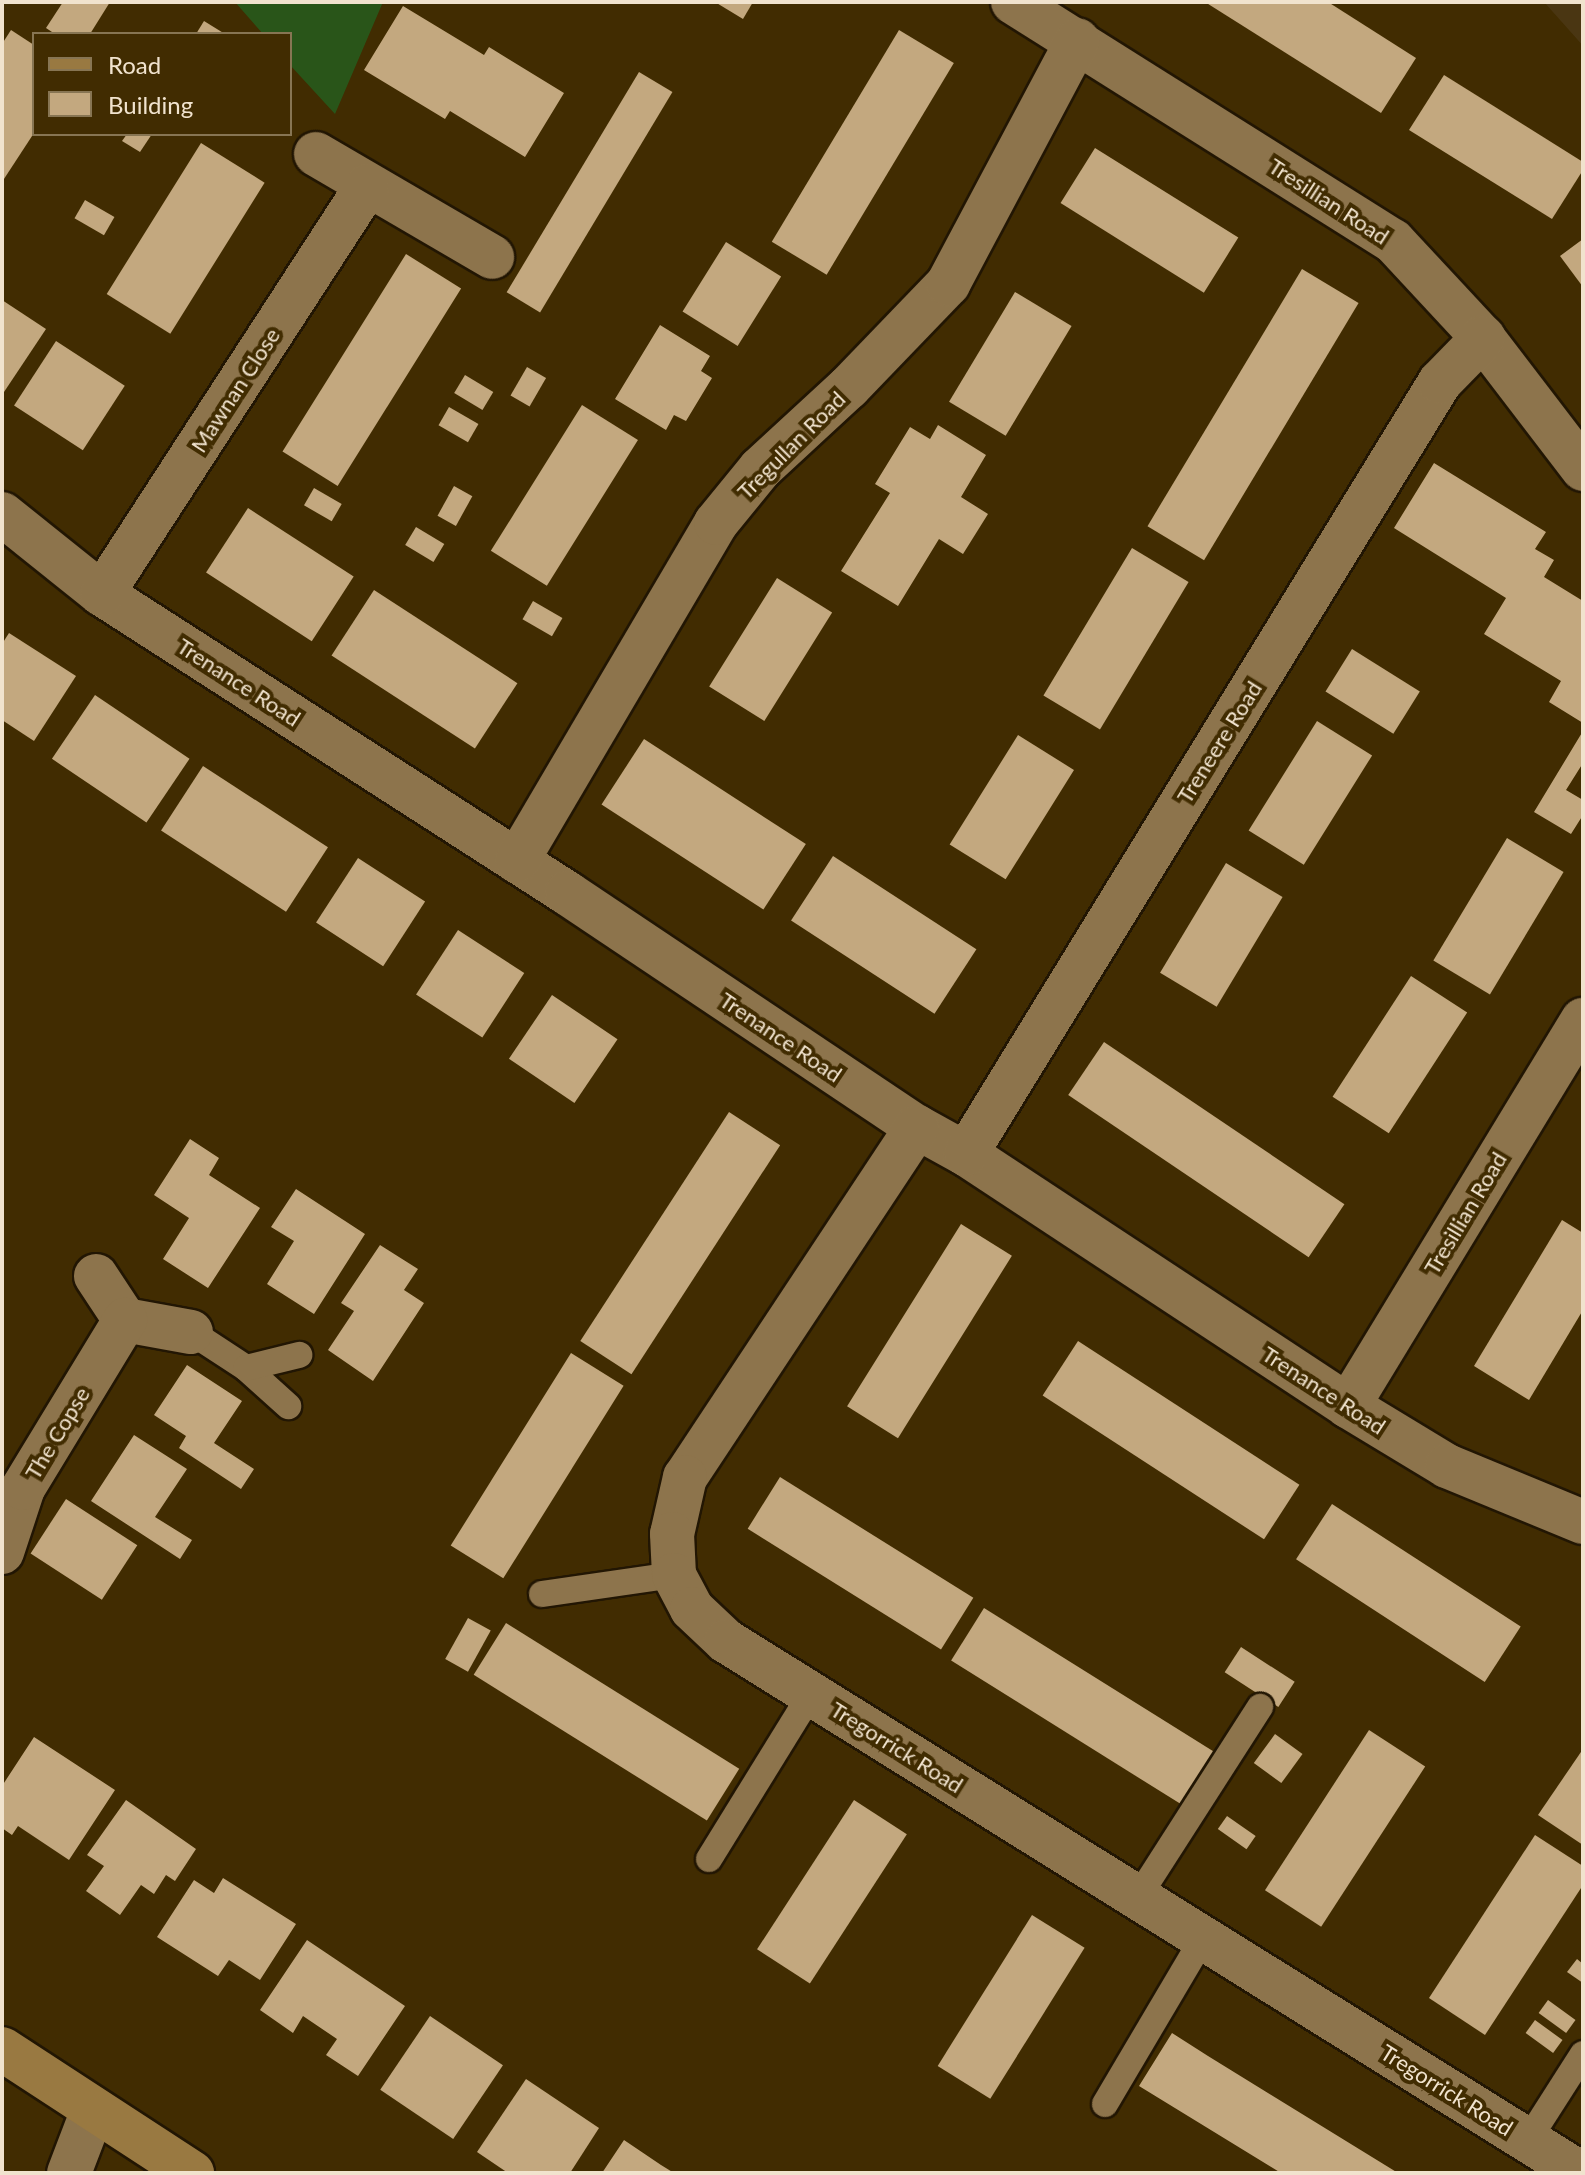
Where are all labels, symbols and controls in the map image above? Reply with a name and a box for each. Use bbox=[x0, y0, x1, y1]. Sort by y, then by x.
legend bbox=[32, 32, 292, 136]
text: Road bbox=[108, 50, 161, 79]
text: Building bbox=[108, 90, 193, 119]
street label: Tresillian Road bbox=[1264, 152, 1394, 250]
street label: Mawnan Close bbox=[185, 323, 285, 457]
street label: Tregullan Road bbox=[732, 386, 850, 504]
street label: Trenance Road bbox=[172, 632, 306, 732]
street label: Treneere Road bbox=[1171, 676, 1267, 808]
street label: Trenance Road bbox=[715, 986, 847, 1088]
street label: Tresillian Road bbox=[1418, 1147, 1512, 1279]
street label: Trenance Road bbox=[1257, 1340, 1391, 1440]
street label: The Copse bbox=[19, 1382, 95, 1484]
street label: Tregorrick Road bbox=[826, 1696, 968, 1798]
street label: Tregorrick Road bbox=[1376, 2039, 1518, 2141]

